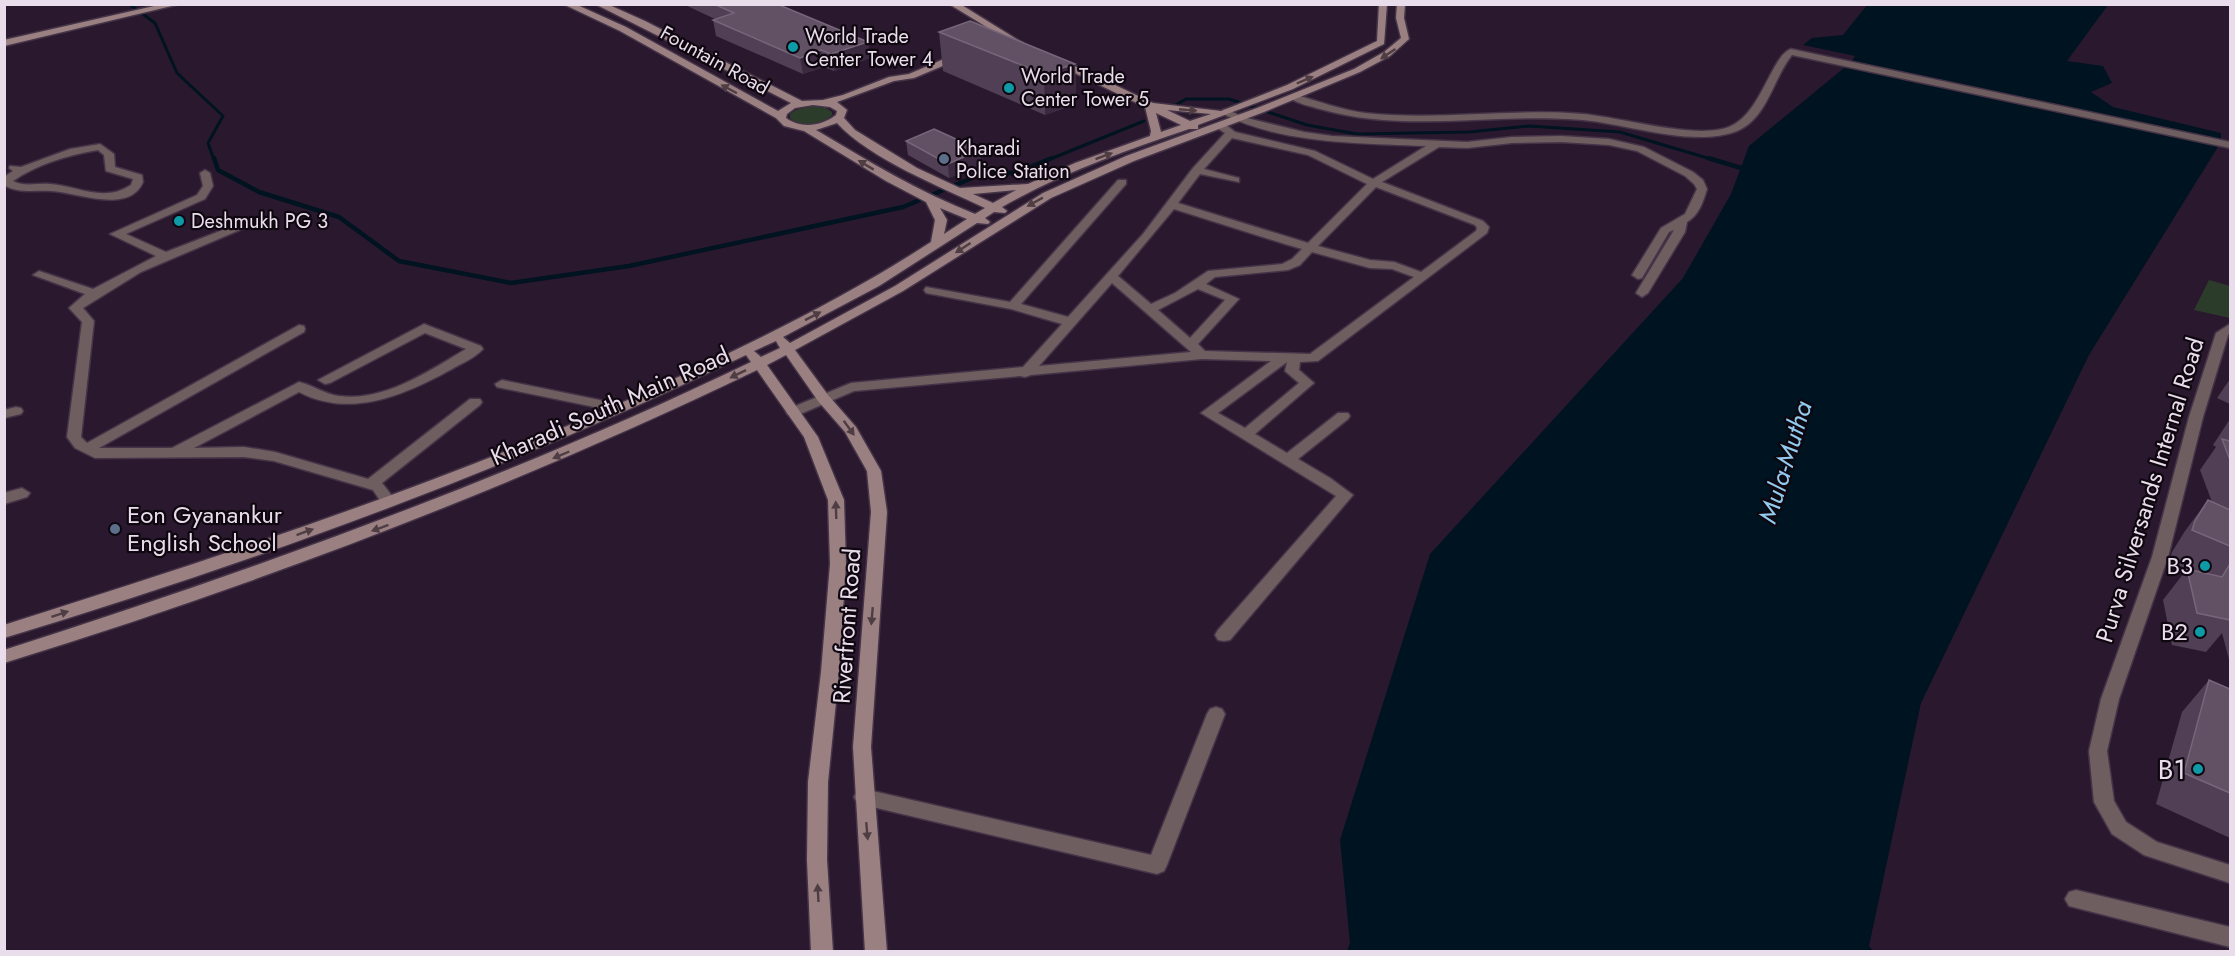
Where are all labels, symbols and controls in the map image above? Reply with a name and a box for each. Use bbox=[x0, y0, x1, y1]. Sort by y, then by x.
street label: Fountain Road bbox=[655, 19, 775, 102]
place label: World Trade Center Tower 4 bbox=[805, 22, 934, 74]
marker: World Trade Center Tower 4 bbox=[786, 40, 800, 54]
one-way arrow bbox=[1380, 48, 1396, 60]
place label: World Trade Center Tower 5 bbox=[1021, 62, 1149, 114]
one-way arrow bbox=[1297, 75, 1315, 85]
marker: World Trade Center Tower 5 bbox=[1002, 81, 1016, 95]
one-way arrow bbox=[720, 84, 737, 94]
one-way arrow bbox=[1178, 105, 1197, 115]
place label: Kharadi Police Station bbox=[956, 134, 1070, 186]
one-way arrow bbox=[1095, 151, 1113, 161]
marker: Kharadi Police Station bbox=[937, 152, 951, 166]
one-way arrow bbox=[858, 159, 874, 170]
one-way arrow bbox=[1026, 197, 1043, 207]
place label: Deshmukh PG 3 bbox=[191, 207, 328, 236]
marker: Deshmukh PG 3 bbox=[172, 214, 186, 228]
one-way arrow bbox=[955, 242, 971, 253]
one-way arrow bbox=[804, 312, 821, 321]
street label: Purva Silversands Internal Road bbox=[2086, 333, 2213, 647]
street label: Kharadi South Main Road bbox=[485, 337, 735, 474]
one-way arrow bbox=[730, 369, 747, 378]
water label: Mula-Mutha bbox=[1748, 395, 1822, 528]
one-way arrow bbox=[843, 420, 855, 436]
one-way arrow bbox=[551, 450, 569, 460]
place label: Eon Gyanankur English School bbox=[127, 497, 283, 560]
one-way arrow bbox=[831, 501, 840, 520]
marker: Eon Gyanankur English School bbox=[108, 522, 122, 536]
one-way arrow bbox=[371, 523, 389, 533]
one-way arrow bbox=[296, 526, 314, 536]
street label: Riverfront Road bbox=[824, 547, 869, 705]
place label: B3 bbox=[2167, 548, 2193, 583]
marker: B3 bbox=[2198, 559, 2212, 573]
one-way arrow bbox=[867, 606, 877, 625]
one-way arrow bbox=[51, 609, 69, 618]
place label: B2 bbox=[2161, 614, 2188, 649]
marker: B2 bbox=[2193, 625, 2207, 639]
place label: B1 bbox=[2158, 749, 2186, 790]
marker: B1 bbox=[2191, 762, 2205, 776]
one-way arrow bbox=[862, 822, 872, 841]
one-way arrow bbox=[814, 884, 823, 903]

